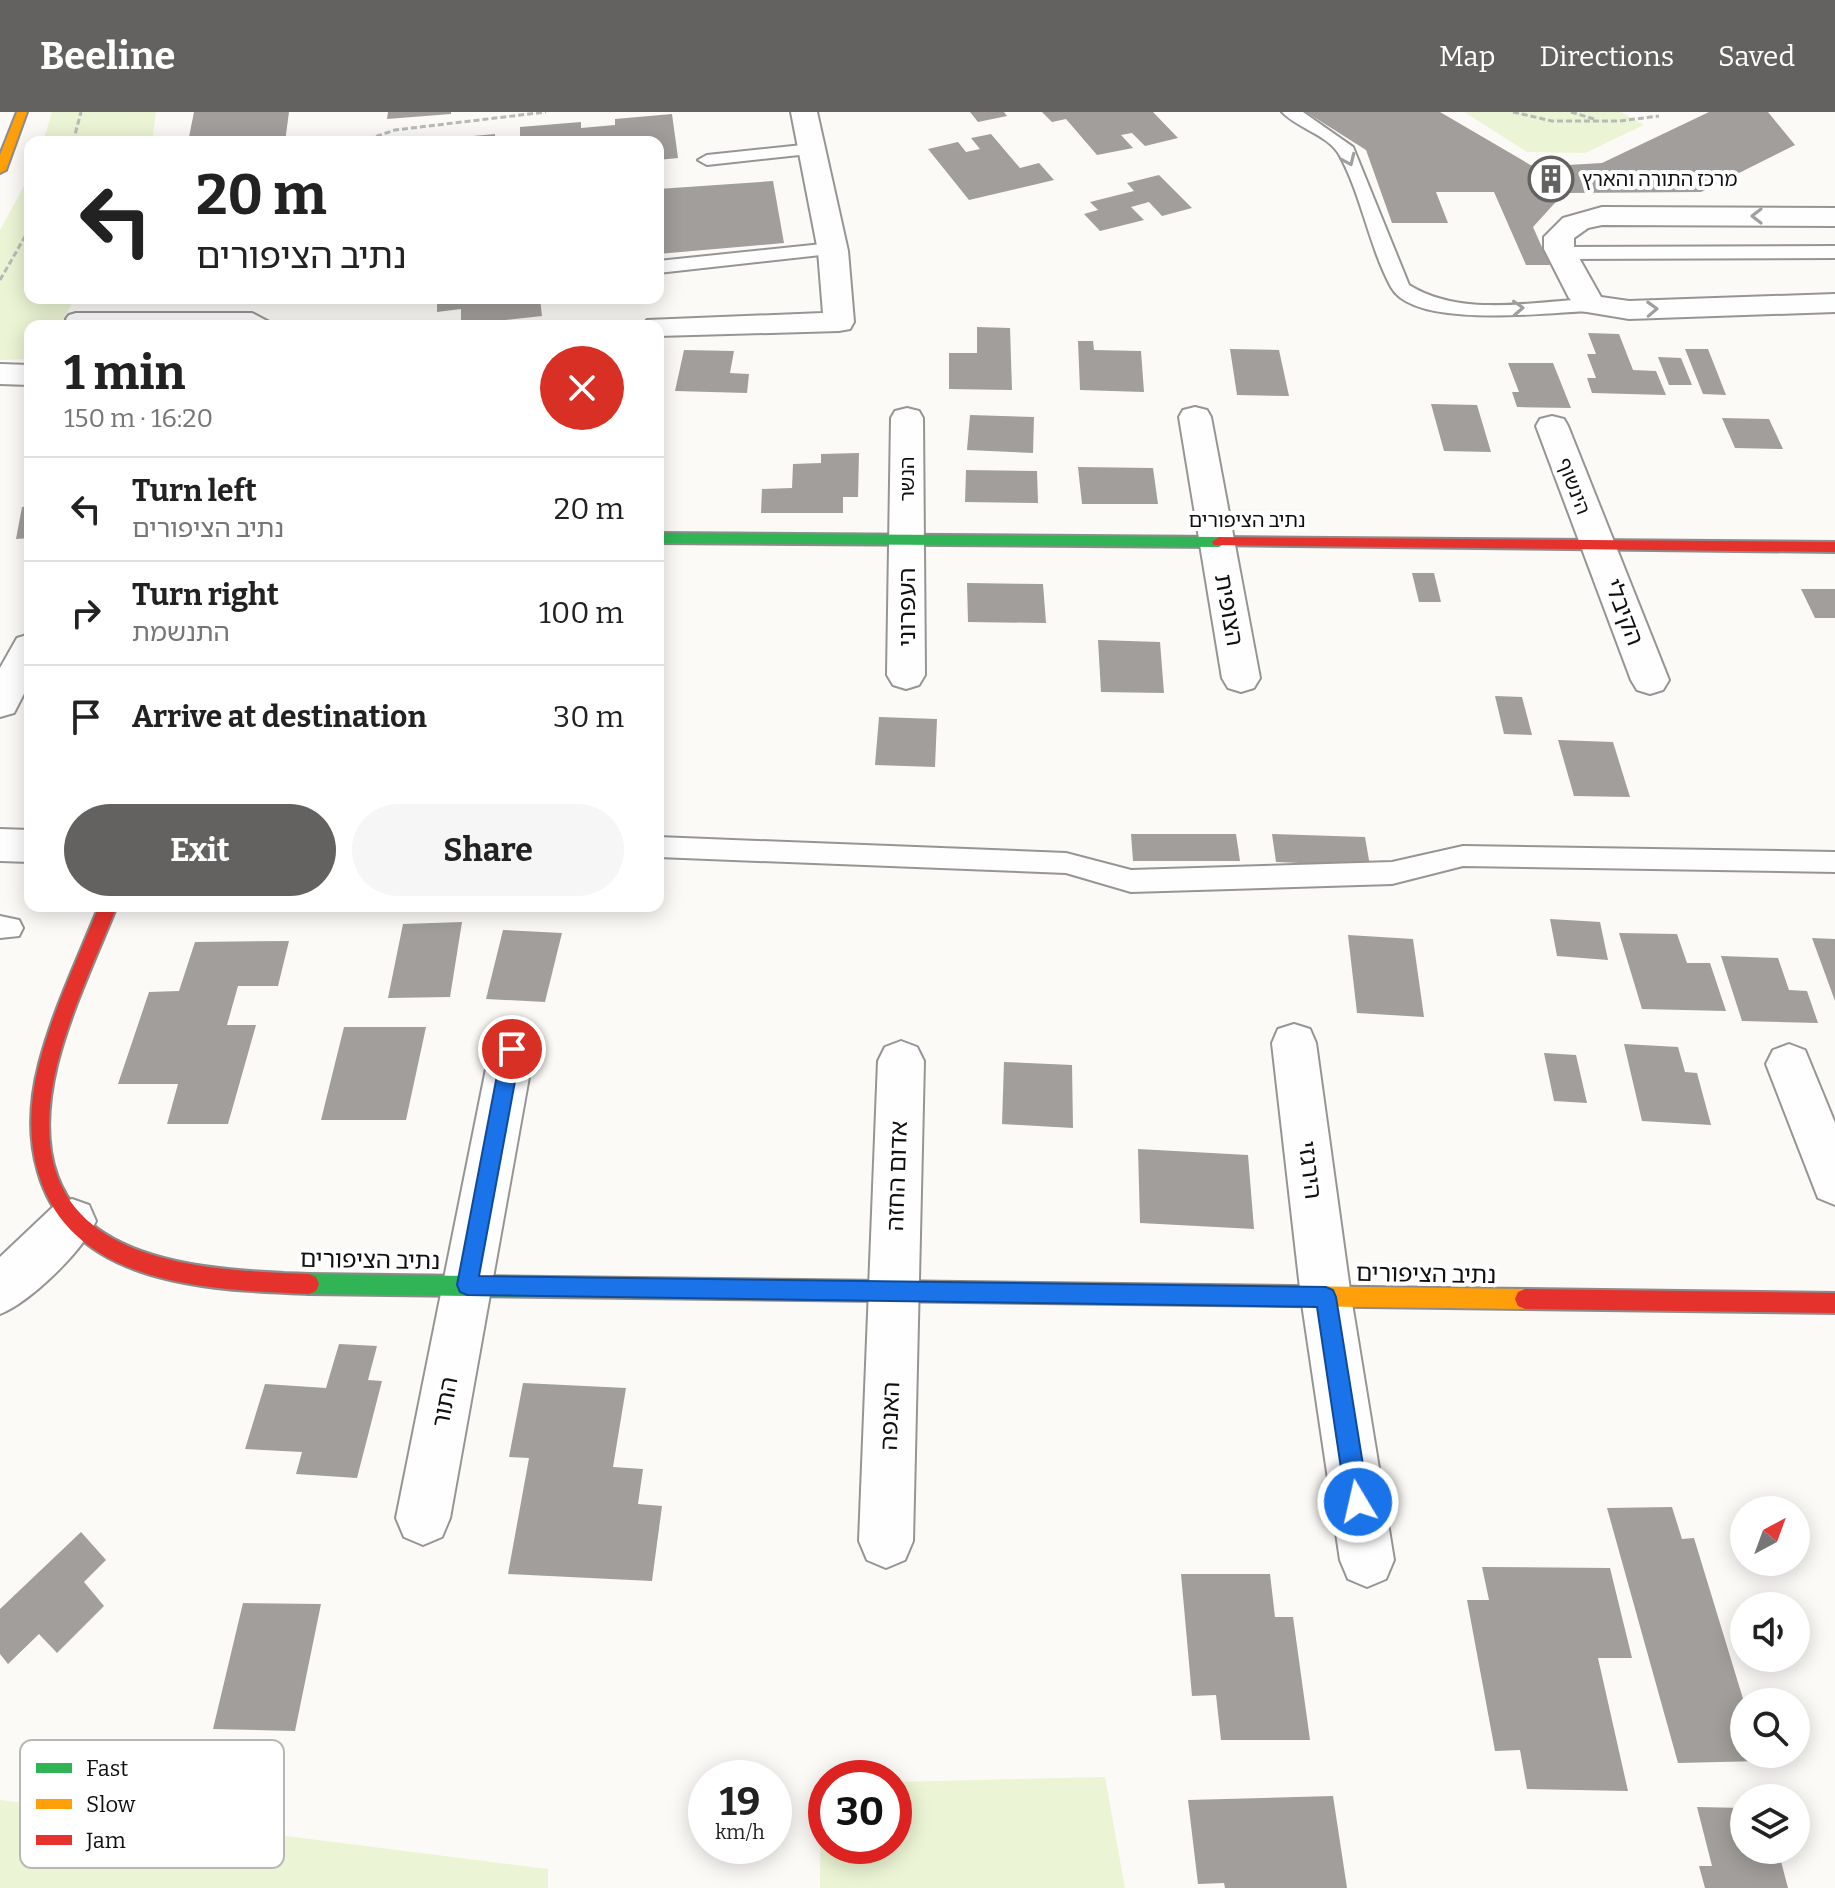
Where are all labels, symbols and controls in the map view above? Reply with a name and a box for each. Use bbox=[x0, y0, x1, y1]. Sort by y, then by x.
text: Beeline bbox=[40, 33, 175, 79]
text: Map bbox=[1439, 40, 1495, 73]
text: Directions bbox=[1539, 40, 1674, 73]
text: Saved bbox=[1718, 40, 1795, 73]
one-way arrow bbox=[1340, 152, 1356, 167]
building icon: מרכז התורה והארץ bbox=[1527, 155, 1575, 203]
text: 20 m bbox=[196, 162, 327, 229]
place label: מרכז התורה והארץ bbox=[1582, 167, 1737, 191]
icon: left bbox=[64, 168, 168, 272]
one-way arrow bbox=[1750, 207, 1763, 225]
text: נתיב הציפורים bbox=[196, 234, 407, 278]
one-way arrow bbox=[1512, 300, 1524, 317]
one-way arrow bbox=[1646, 301, 1659, 318]
text: 1 min bbox=[64, 344, 185, 402]
button: close bbox=[540, 346, 624, 430]
text: 150 m · 16:20 bbox=[64, 403, 213, 434]
street label: הינשוף bbox=[1552, 454, 1596, 518]
street label: הנשר bbox=[895, 456, 919, 502]
text: Turn left bbox=[132, 473, 257, 509]
icon: left bbox=[64, 487, 108, 531]
text: 20 m bbox=[554, 491, 624, 527]
street label: נתיב הציפורים bbox=[1188, 508, 1306, 532]
text: נתיב הציפורים bbox=[132, 513, 284, 544]
street label: העפרוני bbox=[893, 567, 921, 647]
street label: הצופית bbox=[1209, 572, 1249, 648]
street label: הקיבלי bbox=[1599, 575, 1649, 649]
text: Turn right bbox=[132, 577, 279, 613]
icon: right bbox=[64, 591, 108, 635]
text: 100 m bbox=[539, 595, 624, 631]
text: התנשמת bbox=[132, 617, 230, 648]
icon: arrive bbox=[64, 695, 108, 739]
text: Arrive at destination bbox=[132, 699, 427, 735]
text: 30 m bbox=[553, 699, 624, 735]
button: Exit bbox=[64, 804, 336, 896]
button: Share bbox=[352, 804, 624, 896]
pin bbox=[478, 1015, 546, 1083]
icon: arrive bbox=[490, 1027, 534, 1071]
street label: אדום החזה bbox=[881, 1120, 913, 1232]
street label: הירגזי bbox=[1293, 1139, 1327, 1201]
street label: נתיב הציפורים bbox=[300, 1245, 440, 1275]
street label: נתיב הציפורים bbox=[1356, 1259, 1496, 1289]
street label: התור bbox=[426, 1374, 464, 1430]
street label: האנפה bbox=[875, 1381, 905, 1451]
position arrow bbox=[1316, 1460, 1400, 1544]
north arrow bbox=[1730, 1496, 1810, 1576]
map controls bbox=[1730, 1496, 1810, 1864]
button: sound bbox=[1730, 1592, 1810, 1672]
button: search bbox=[1730, 1688, 1810, 1768]
legend bbox=[20, 1740, 284, 1868]
text: Fast bbox=[86, 1755, 128, 1782]
speed limit sign: 30 bbox=[808, 1760, 912, 1864]
text: 19 bbox=[720, 1778, 760, 1826]
button: layers bbox=[1730, 1784, 1810, 1864]
text: Slow bbox=[86, 1791, 136, 1818]
text: km/h bbox=[715, 1820, 765, 1844]
text: Jam bbox=[85, 1827, 126, 1854]

